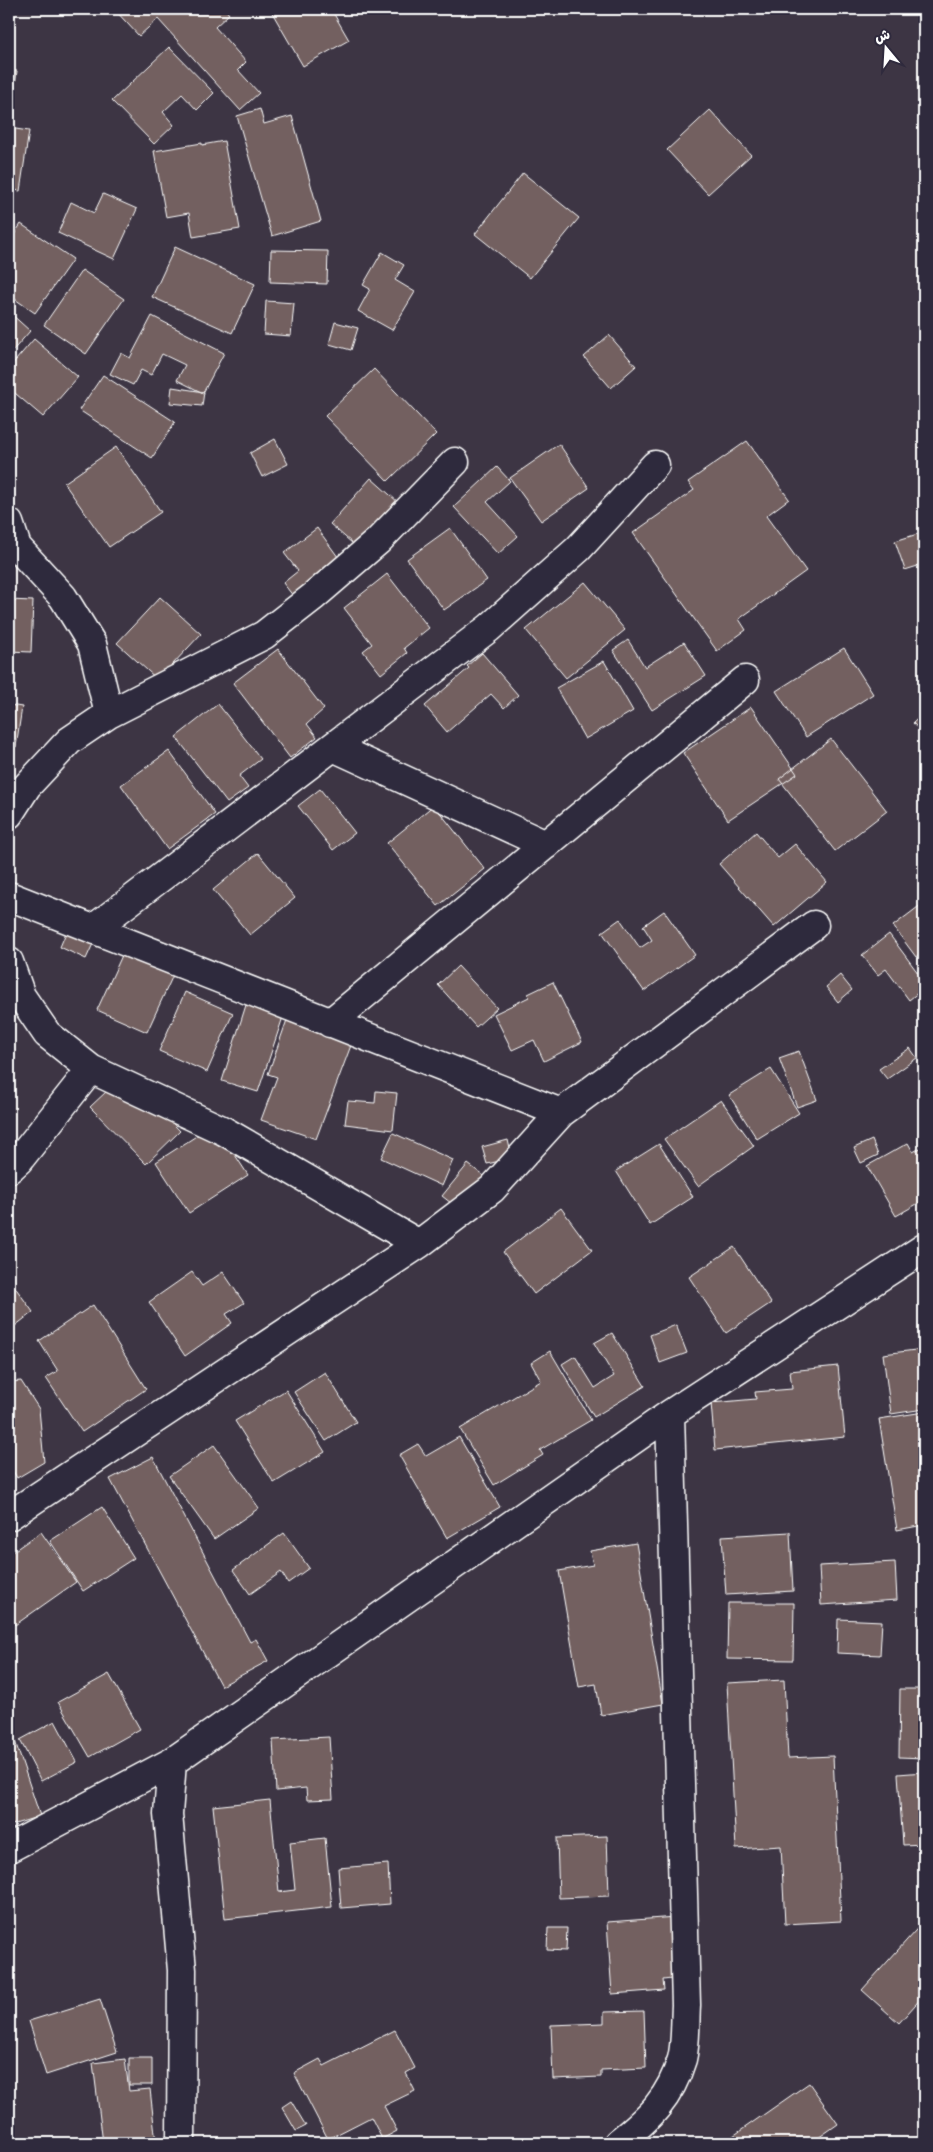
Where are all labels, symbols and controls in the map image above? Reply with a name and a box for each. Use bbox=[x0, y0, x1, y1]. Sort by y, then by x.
north arrow bbox=[860, 22, 910, 72]
text: ش bbox=[872, 26, 892, 47]

